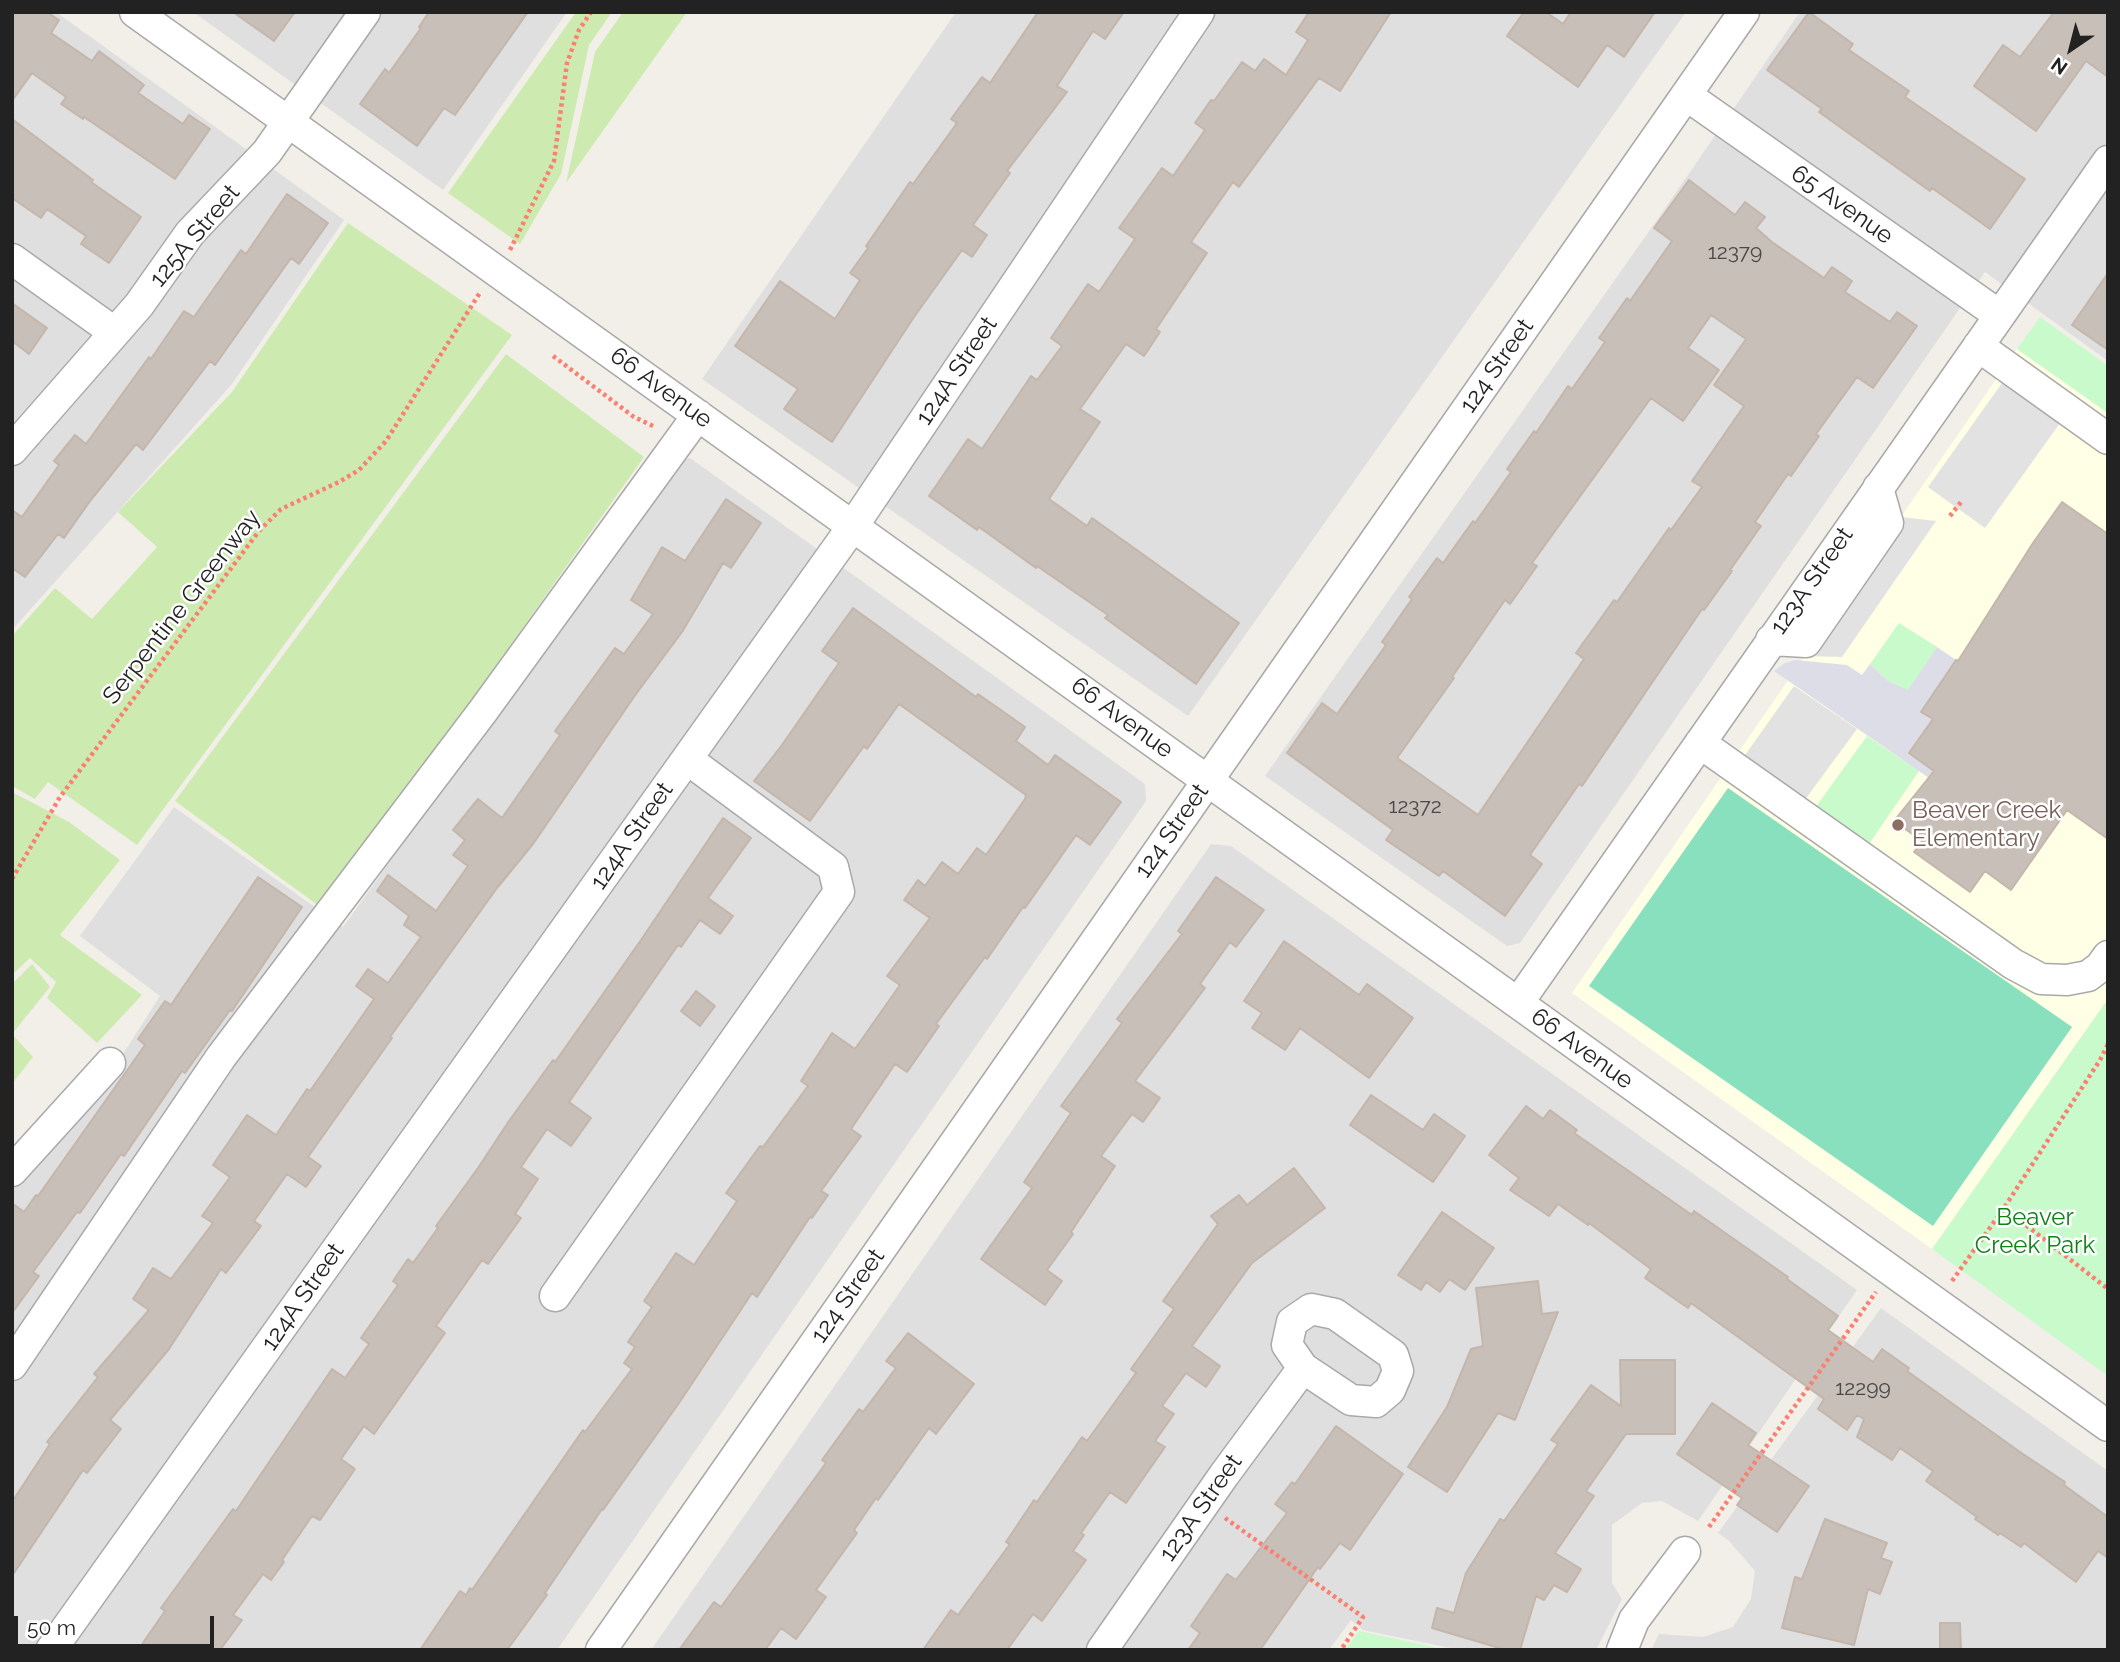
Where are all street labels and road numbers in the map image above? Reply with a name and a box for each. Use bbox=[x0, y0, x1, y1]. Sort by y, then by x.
street label: 65 Avenue bbox=[1785, 159, 1899, 251]
street label: 125A Street bbox=[144, 179, 246, 293]
street label: 124A Street bbox=[910, 311, 1004, 431]
street label: 124 Street bbox=[1454, 313, 1540, 419]
street label: 66 Avenue bbox=[604, 341, 718, 435]
street label: Serpentine Greenway bbox=[97, 504, 267, 710]
street label: 123A Street bbox=[1765, 522, 1859, 640]
street label: 66 Avenue bbox=[1065, 671, 1179, 765]
street label: 124A Street bbox=[584, 777, 680, 895]
street label: 124 Street bbox=[1129, 778, 1215, 884]
street label: 66 Avenue bbox=[1525, 1002, 1639, 1096]
street label: 124A Street bbox=[255, 1238, 351, 1356]
street label: 124 Street bbox=[805, 1243, 891, 1349]
street label: 123A Street bbox=[1154, 1449, 1248, 1567]

